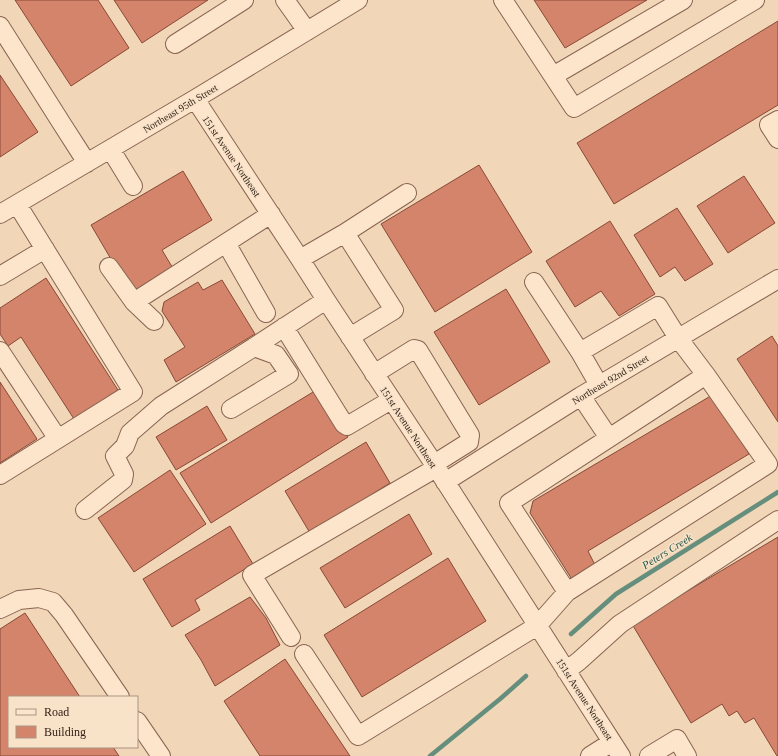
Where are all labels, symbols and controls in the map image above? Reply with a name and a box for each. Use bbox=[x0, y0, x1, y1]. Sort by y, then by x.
street label: Northeast 95th Street bbox=[141, 82, 220, 135]
street label: 151st Avenue Northeast bbox=[200, 114, 263, 199]
street label: Northeast 92nd Street bbox=[570, 352, 651, 407]
street label: 151st Avenue Northeast bbox=[378, 384, 439, 470]
water label: Peters Creek bbox=[639, 530, 695, 572]
street label: 151st Avenue Northeast bbox=[554, 656, 615, 742]
legend bbox=[8, 696, 138, 748]
text: Road bbox=[44, 705, 69, 719]
text: Building bbox=[44, 725, 86, 739]

